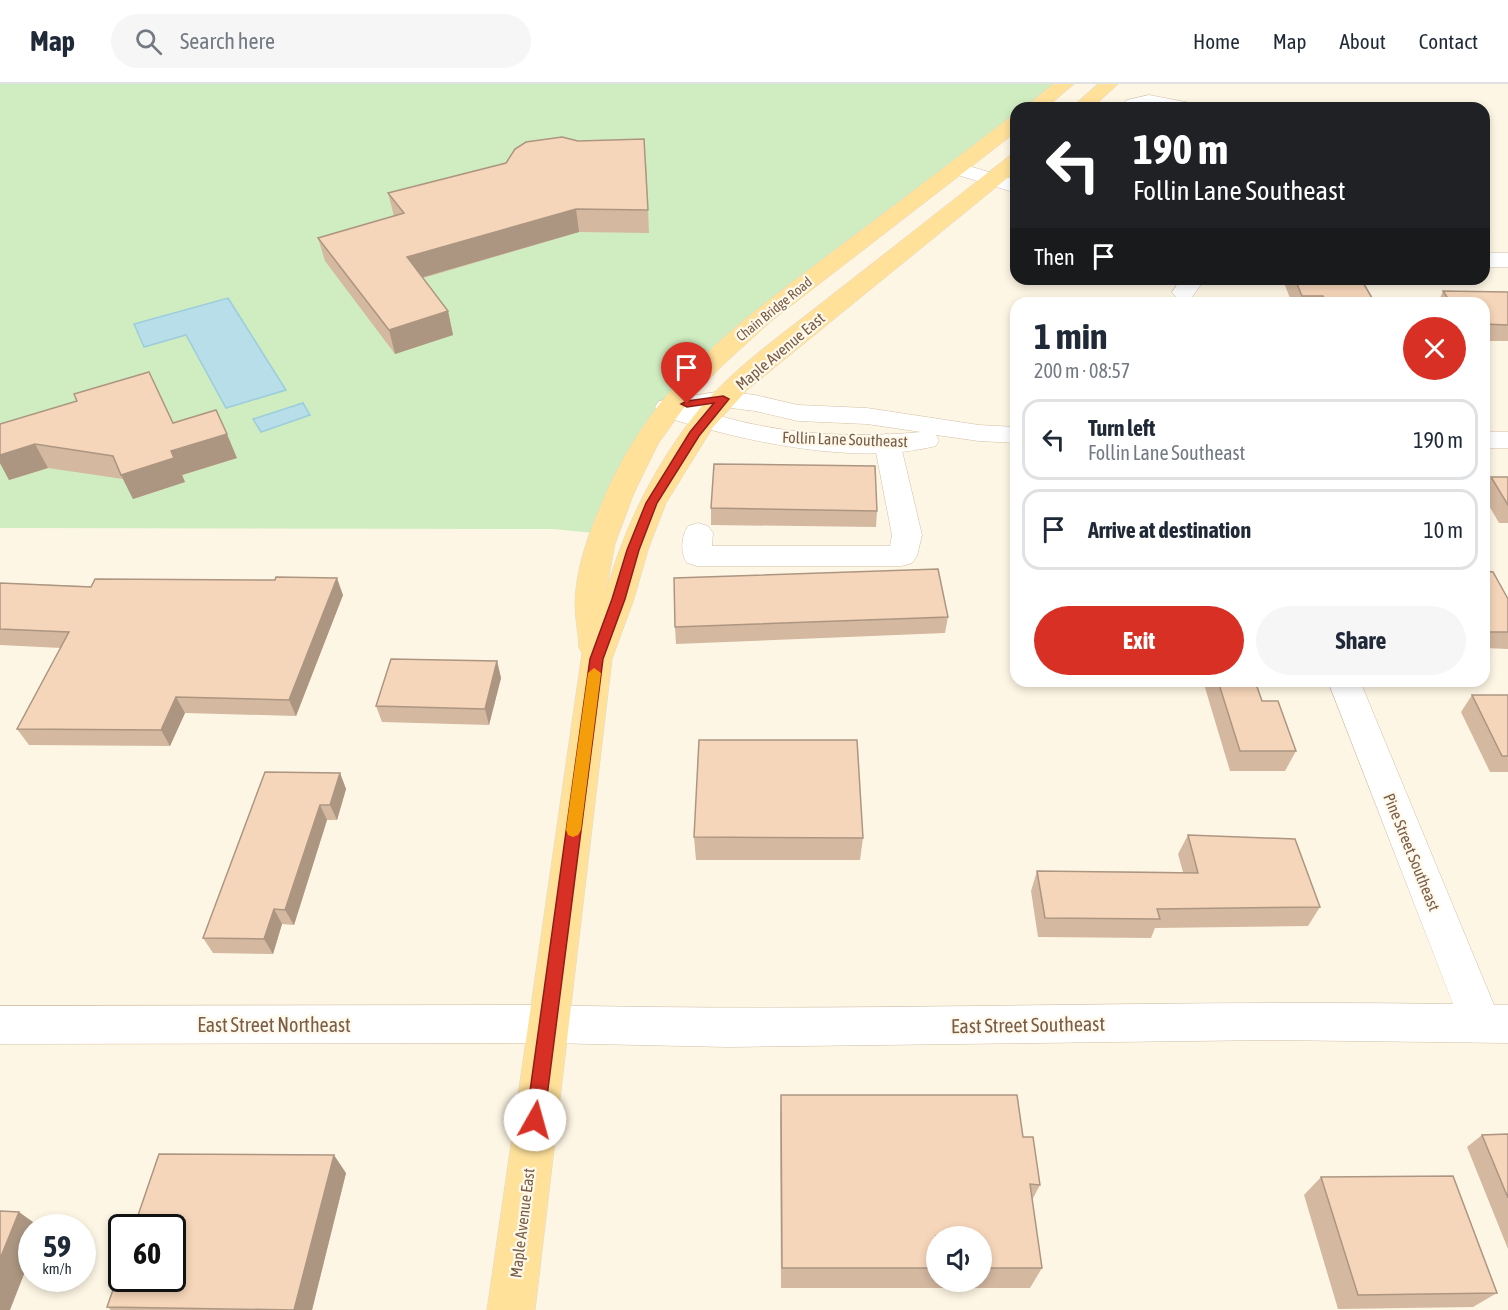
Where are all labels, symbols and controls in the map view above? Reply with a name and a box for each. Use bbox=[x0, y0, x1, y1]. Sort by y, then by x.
search box bbox=[111, 14, 531, 68]
text: Map bbox=[30, 25, 75, 57]
icon: search bbox=[132, 25, 165, 58]
text: Search here bbox=[180, 28, 275, 54]
text: Home bbox=[1193, 29, 1240, 53]
text: Map bbox=[1273, 29, 1307, 53]
text: About bbox=[1340, 29, 1386, 53]
text: Contact bbox=[1419, 29, 1478, 53]
text: 190 m bbox=[1133, 125, 1228, 173]
icon: left bbox=[1034, 126, 1112, 204]
text: Follin Lane Southeast bbox=[1133, 175, 1345, 206]
icon: arrive bbox=[1087, 240, 1120, 273]
text: Then bbox=[1034, 244, 1075, 270]
street label: Chain Bridge Road bbox=[733, 274, 815, 344]
street label: Maple Avenue East bbox=[732, 308, 829, 394]
text: 1 min bbox=[1034, 315, 1108, 357]
button: close bbox=[1403, 317, 1466, 380]
pin bbox=[661, 342, 712, 404]
icon: arrive bbox=[670, 351, 703, 384]
text: 200 m · 08:57 bbox=[1034, 359, 1130, 382]
text: Turn left bbox=[1088, 415, 1155, 441]
icon: left bbox=[1037, 423, 1070, 456]
text: 190 m bbox=[1413, 427, 1463, 453]
street label: Follin Lane Southeast bbox=[782, 428, 909, 450]
text: Follin Lane Southeast bbox=[1088, 441, 1245, 464]
icon: arrive bbox=[1037, 513, 1070, 546]
text: Arrive at destination bbox=[1088, 517, 1251, 543]
text: 10 m bbox=[1423, 517, 1463, 543]
button: Exit bbox=[1034, 606, 1244, 675]
button: Share bbox=[1256, 606, 1466, 675]
street label: Pine Street Southeast bbox=[1380, 791, 1444, 914]
street label: East Street Southeast bbox=[951, 1012, 1105, 1037]
street label: East Street Northeast bbox=[197, 1013, 351, 1036]
position arrow bbox=[503, 1088, 567, 1152]
street label: Maple Avenue East bbox=[506, 1167, 539, 1279]
speed limit sign: 60 bbox=[108, 1214, 186, 1292]
map controls bbox=[926, 1226, 992, 1292]
button: sound bbox=[926, 1226, 992, 1292]
text: 59 bbox=[43, 1229, 71, 1263]
text: km/h bbox=[42, 1260, 72, 1277]

